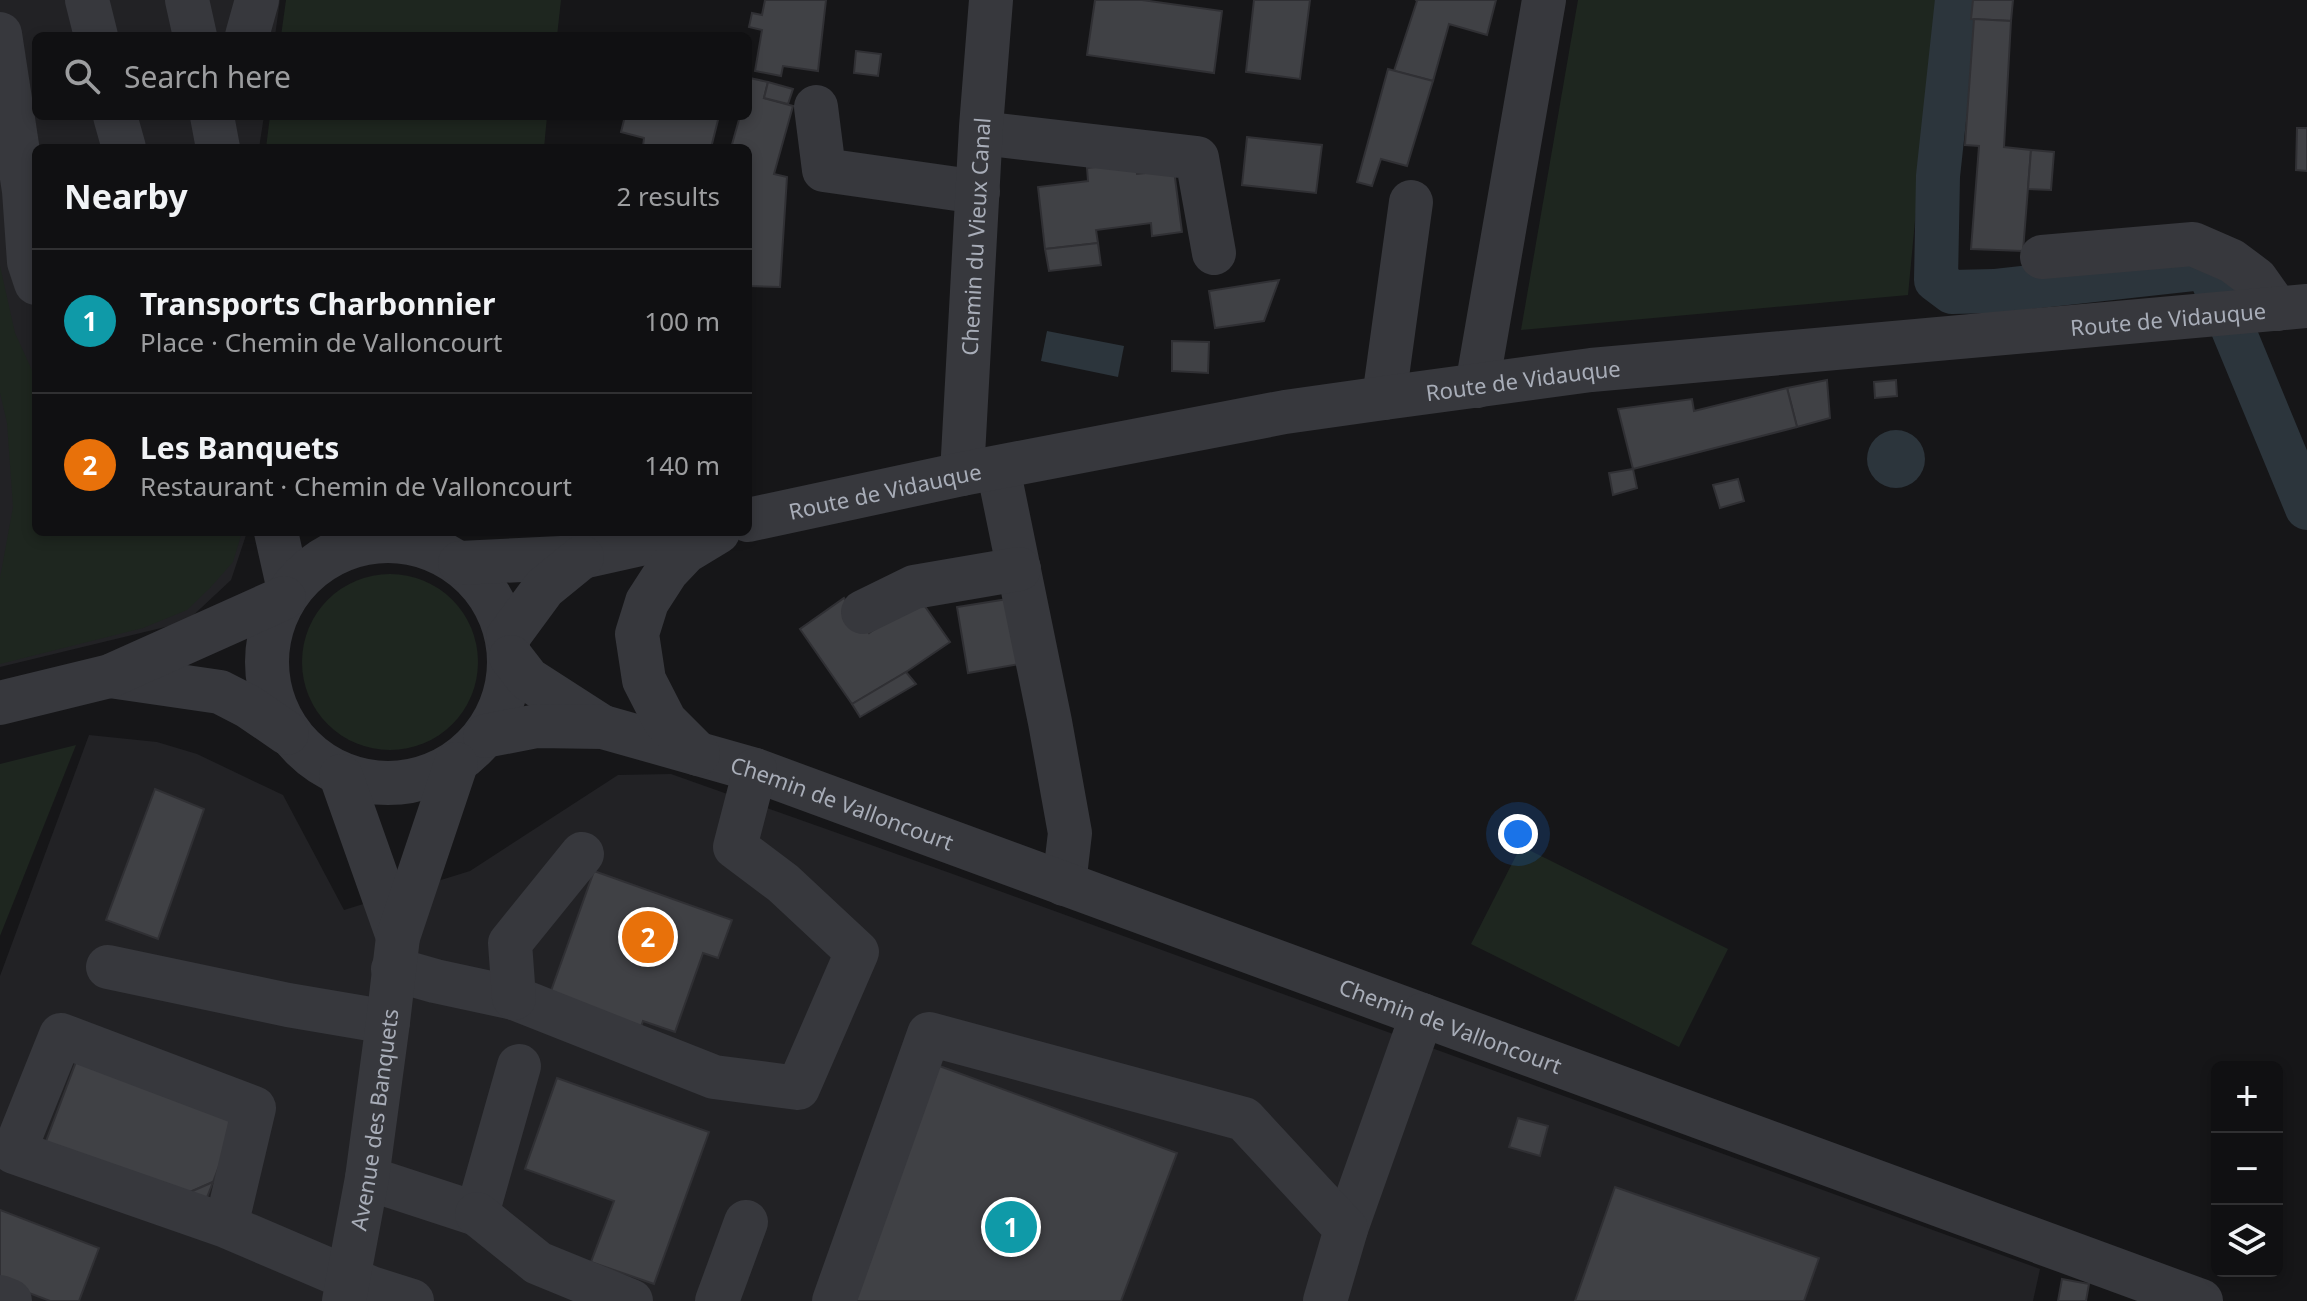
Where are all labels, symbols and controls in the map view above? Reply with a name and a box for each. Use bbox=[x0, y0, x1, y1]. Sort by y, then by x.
search box bbox=[32, 32, 752, 120]
icon: search bbox=[60, 54, 104, 98]
text: Search here bbox=[124, 56, 291, 97]
street label: Chemin du Vieux Canal bbox=[954, 116, 997, 356]
text: Nearby bbox=[64, 173, 188, 219]
text: 2 results bbox=[616, 178, 720, 214]
text: Transports Charbonnier bbox=[140, 283, 495, 324]
street label: Route de Vidauque bbox=[2069, 295, 2267, 342]
text: 1 bbox=[83, 303, 97, 339]
text: 100 m bbox=[644, 303, 720, 339]
text: Place · Chemin de Valloncourt bbox=[140, 324, 502, 360]
street label: Route de Vidauque bbox=[1424, 352, 1622, 407]
text: Les Banquets bbox=[140, 427, 339, 468]
text: 2 bbox=[83, 447, 97, 483]
text: 140 m bbox=[644, 447, 720, 483]
street label: Route de Vidauque bbox=[786, 456, 984, 526]
text: Restaurant · Chemin de Valloncourt bbox=[140, 468, 572, 504]
street label: Chemin de Valloncourt bbox=[727, 749, 958, 857]
your location bbox=[1498, 814, 1538, 854]
pin: 2 bbox=[622, 907, 674, 967]
street label: Chemin de Valloncourt bbox=[1335, 971, 1566, 1080]
street label: Avenue des Banquets bbox=[343, 1007, 404, 1233]
map controls bbox=[2211, 1061, 2283, 1277]
button: + bbox=[2211, 1061, 2283, 1133]
button: − bbox=[2211, 1133, 2283, 1205]
pin: 1 bbox=[985, 1197, 1037, 1257]
button: layers bbox=[2211, 1205, 2283, 1277]

